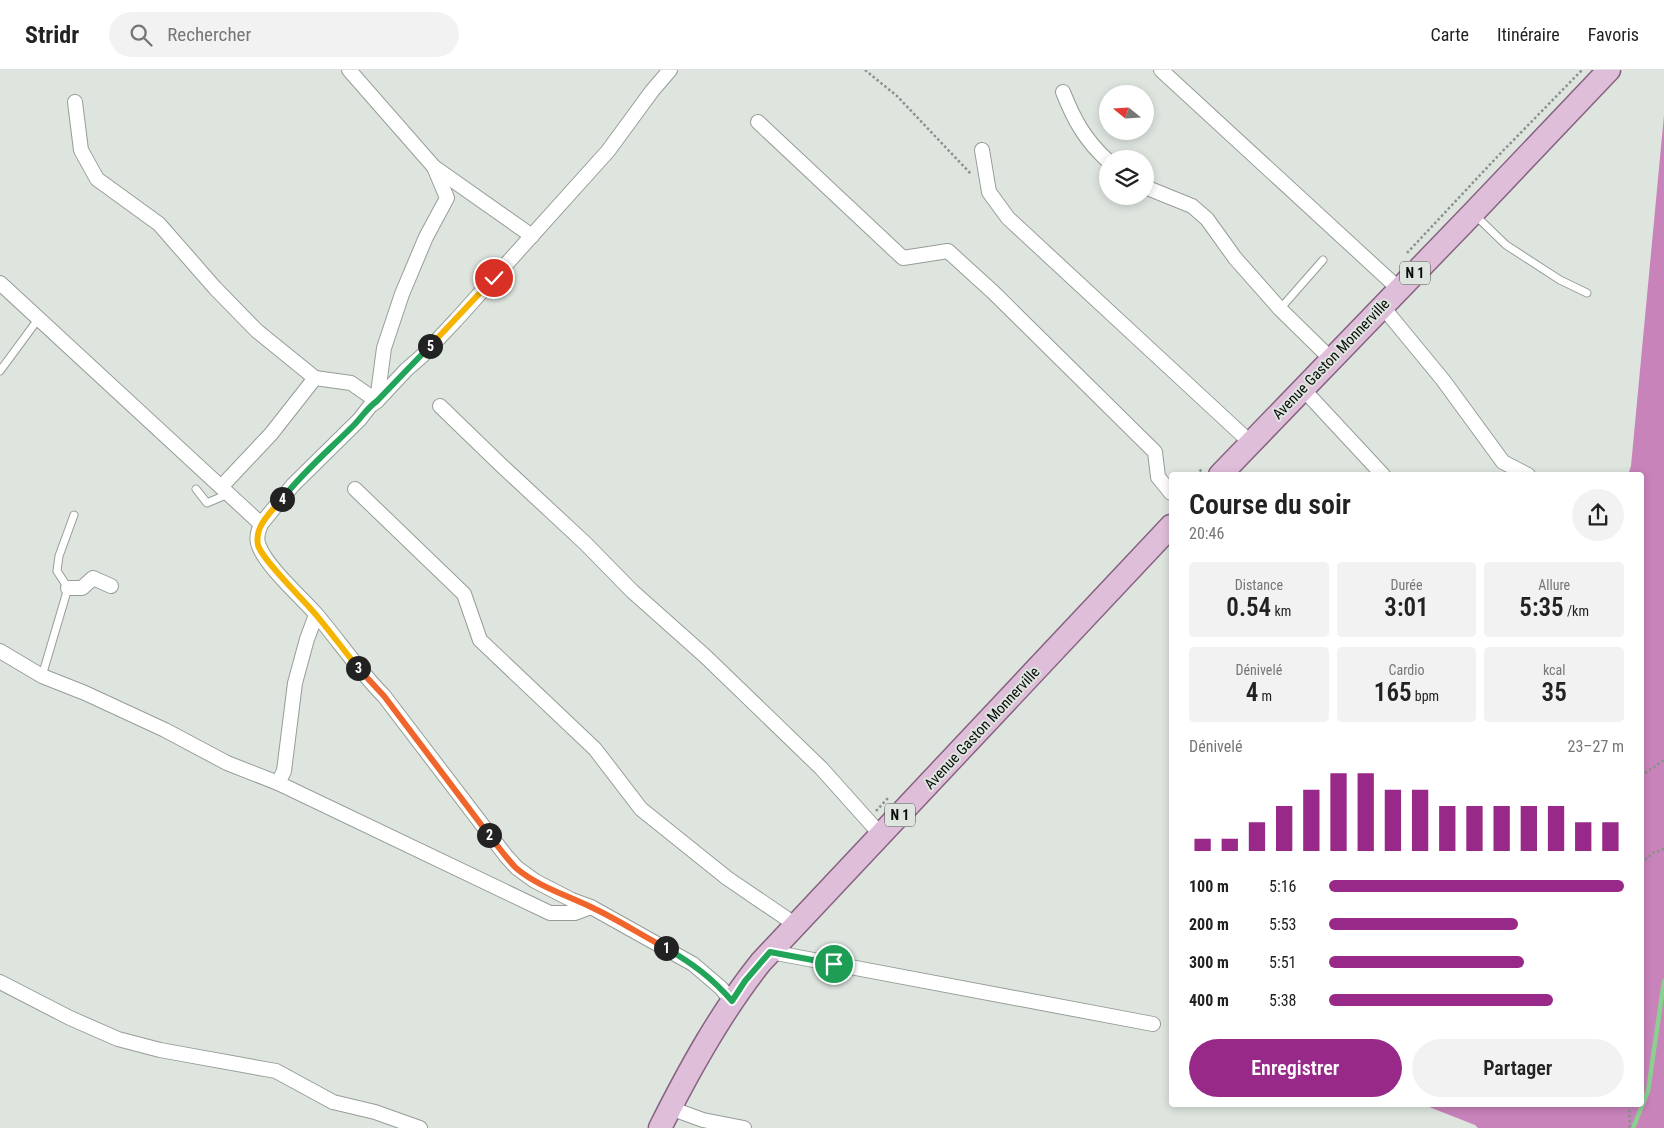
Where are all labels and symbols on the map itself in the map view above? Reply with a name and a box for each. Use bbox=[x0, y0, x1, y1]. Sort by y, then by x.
north arrow bbox=[1099, 85, 1154, 140]
pin bbox=[473, 257, 515, 299]
road number: N 1 bbox=[1400, 262, 1430, 284]
street label: Avenue Gaston Monnerville bbox=[1269, 295, 1393, 423]
pin: 5 bbox=[418, 334, 442, 358]
pin: 4 bbox=[270, 486, 294, 512]
pin: 3 bbox=[346, 656, 370, 680]
street label: Avenue Gaston Monnerville bbox=[921, 663, 1043, 793]
road number: N 1 bbox=[885, 804, 915, 826]
pin: 2 bbox=[476, 822, 502, 848]
pin: 1 bbox=[654, 936, 678, 960]
pin bbox=[813, 943, 855, 985]

